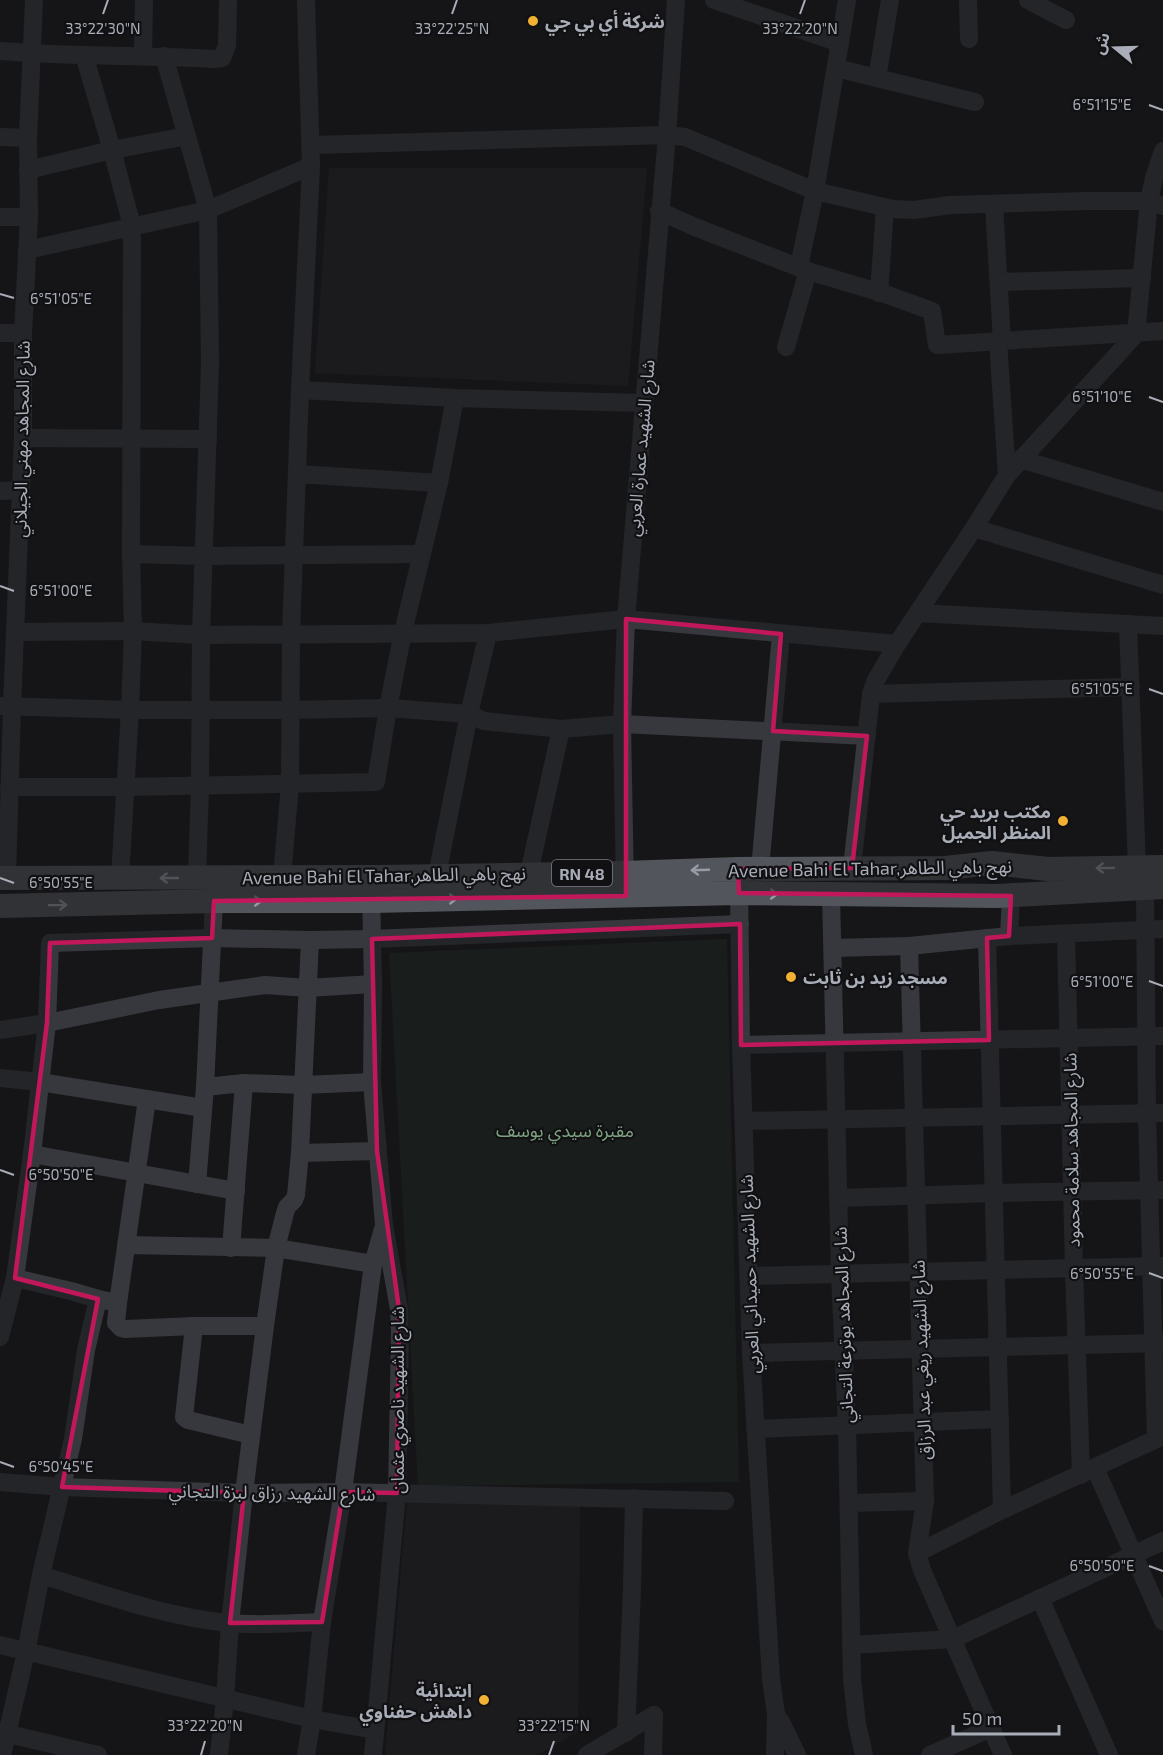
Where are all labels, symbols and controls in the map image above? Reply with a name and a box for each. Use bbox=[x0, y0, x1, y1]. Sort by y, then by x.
place label: شركة أي بي جي bbox=[545, 9, 665, 36]
marker: شركة أي بي جي bbox=[526, 14, 540, 28]
north arrow bbox=[1085, 18, 1145, 78]
text: 33°22'30"N bbox=[65, 19, 141, 37]
text: 33°22'25"N bbox=[415, 19, 489, 37]
text: 33°22'20"N bbox=[762, 19, 838, 37]
text: ش bbox=[1088, 29, 1114, 57]
text: 6°51'15"E bbox=[1073, 95, 1131, 113]
text: 6°51'05"E bbox=[30, 289, 92, 307]
street label: شارع المجاهد مهني الجيلاني bbox=[8, 340, 38, 538]
street label: شارع الشهيد عمارة العربي bbox=[621, 359, 663, 538]
text: 6°51'10"E bbox=[1072, 387, 1132, 405]
text: 6°51'00"E bbox=[30, 581, 92, 599]
text: 6°51'05"E bbox=[1071, 679, 1133, 697]
place label: مكتب بريد حي المنظر الجميل bbox=[940, 800, 1051, 844]
marker: مكتب بريد حي المنظر الجميل bbox=[1056, 814, 1070, 828]
street label: Avenue Bahi El Tahar,نهج باهي الطاهر bbox=[728, 855, 1012, 885]
road number: RN 48 bbox=[552, 860, 612, 886]
street label: Avenue Bahi El Tahar,نهج باهي الطاهر bbox=[242, 862, 526, 892]
one-way arrow bbox=[1095, 862, 1115, 873]
one-way arrow bbox=[691, 865, 711, 876]
one-way arrow bbox=[160, 872, 180, 883]
text: 6°50'55"E bbox=[29, 873, 93, 891]
one-way arrow bbox=[759, 888, 779, 899]
one-way arrow bbox=[438, 894, 458, 905]
one-way arrow bbox=[243, 895, 263, 907]
one-way arrow bbox=[48, 899, 68, 911]
place label: مسجد زيد بن ثابت bbox=[803, 966, 948, 989]
marker: مسجد زيد بن ثابت bbox=[784, 970, 798, 984]
text: 6°51'00"E bbox=[1071, 972, 1133, 990]
street label: شارع المجاهد سلامة محمود bbox=[1058, 1052, 1088, 1247]
park label: مقبرة سيدي يوسف bbox=[496, 1119, 634, 1144]
text: 6°50'50"E bbox=[28, 1165, 94, 1183]
street label: شارع الشهيد حميداني العربي bbox=[735, 1174, 767, 1374]
street label: شارع المجاهد بوترعة التجاني bbox=[829, 1226, 861, 1424]
street label: شارع الشهيد ريغي عبد الرزاق bbox=[907, 1259, 939, 1460]
text: 6°50'55"E bbox=[1070, 1264, 1134, 1282]
street label: شارع الشهيد ناصري عثمان bbox=[386, 1306, 412, 1494]
text: 6°50'45"E bbox=[29, 1457, 93, 1475]
street label: شارع الشهيد رزاق لبزة التجاني bbox=[168, 1479, 376, 1509]
text: 6°50'50"E bbox=[1069, 1556, 1135, 1574]
place label: ابتدائية داهش حفناوي bbox=[359, 1679, 472, 1726]
marker: ابتدائية داهش حفناوي bbox=[477, 1693, 491, 1707]
scale bar bbox=[953, 1698, 1060, 1736]
text: 50 m bbox=[962, 1707, 1002, 1729]
text: 33°22'20"N bbox=[167, 1716, 243, 1734]
text: 33°22'15"N bbox=[518, 1716, 590, 1734]

